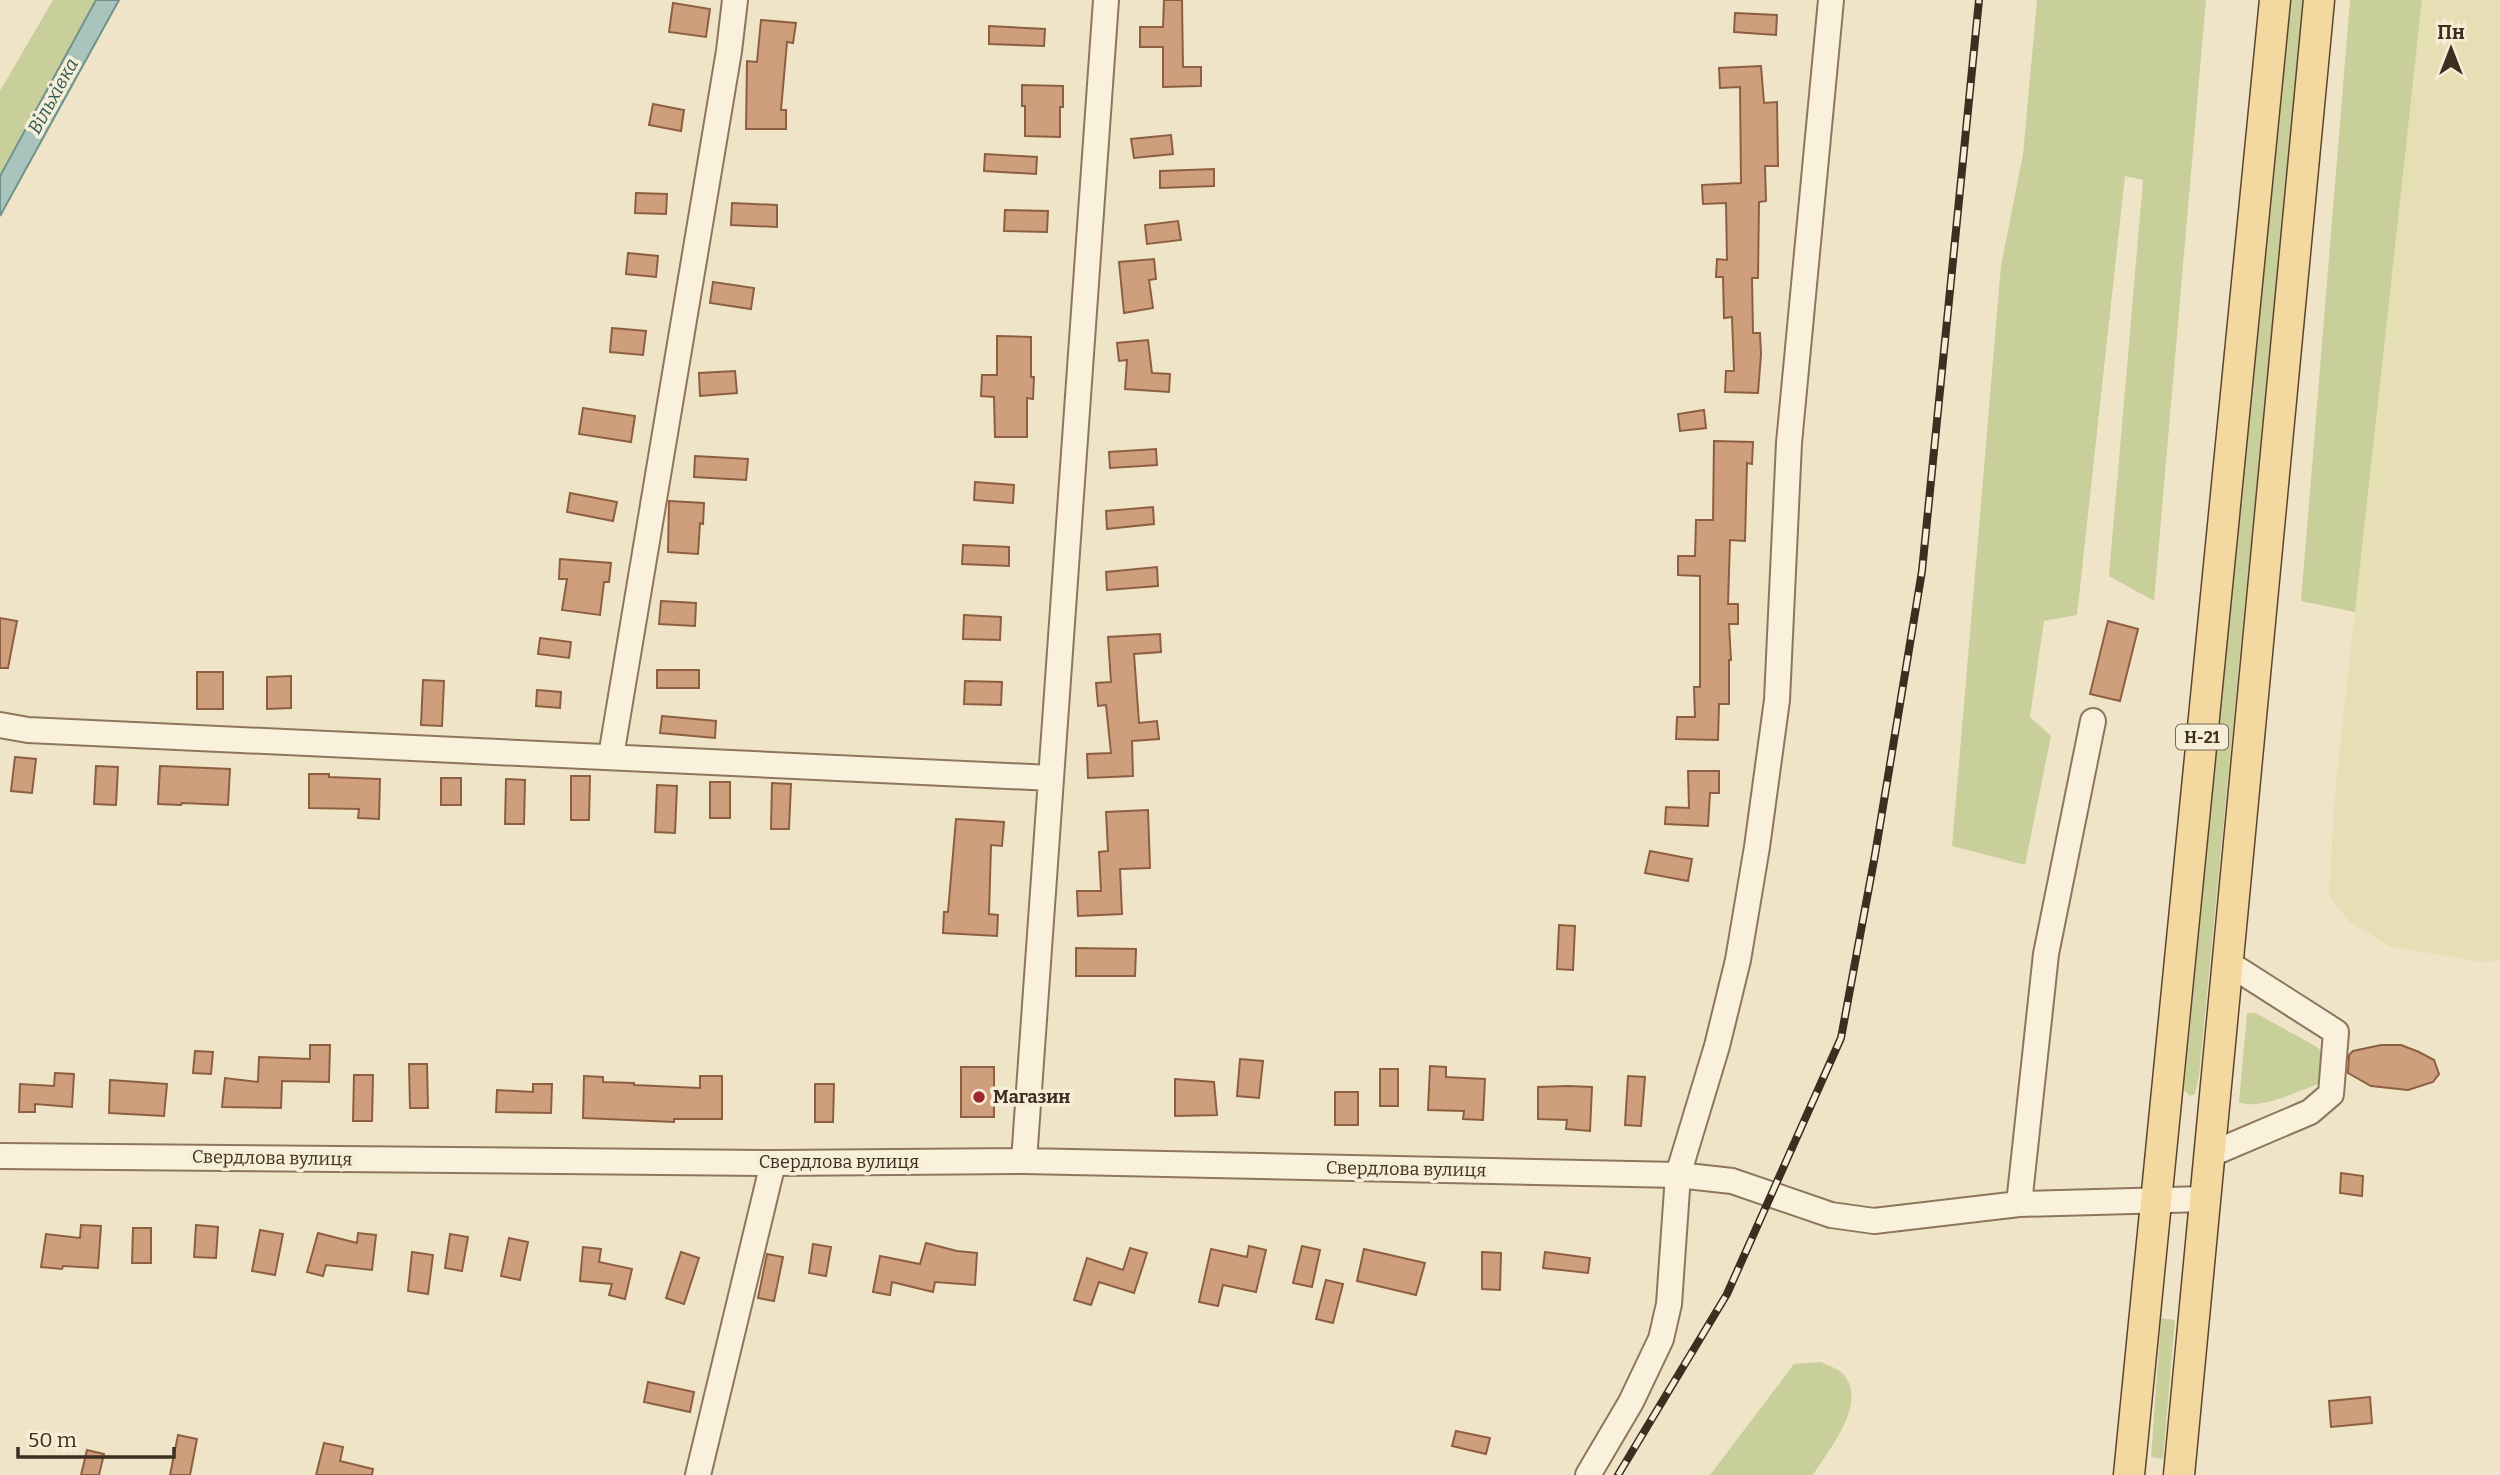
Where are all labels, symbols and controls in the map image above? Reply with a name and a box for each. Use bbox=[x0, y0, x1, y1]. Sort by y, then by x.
north arrow bbox=[2416, 14, 2486, 84]
text: Пн bbox=[2437, 21, 2465, 44]
water label: Вільхівка bbox=[23, 54, 83, 138]
road number: Н-21 bbox=[2176, 724, 2228, 750]
place label: Mагазин bbox=[993, 1086, 1070, 1108]
marker: Mагазин bbox=[971, 1089, 987, 1105]
street label: Свердлова вулиця bbox=[192, 1146, 352, 1170]
street label: Свердлова вулиця bbox=[759, 1151, 919, 1173]
street label: Свердлова вулиця bbox=[1326, 1157, 1486, 1181]
scale bar bbox=[18, 1416, 173, 1460]
text: 50 m bbox=[28, 1427, 77, 1453]

